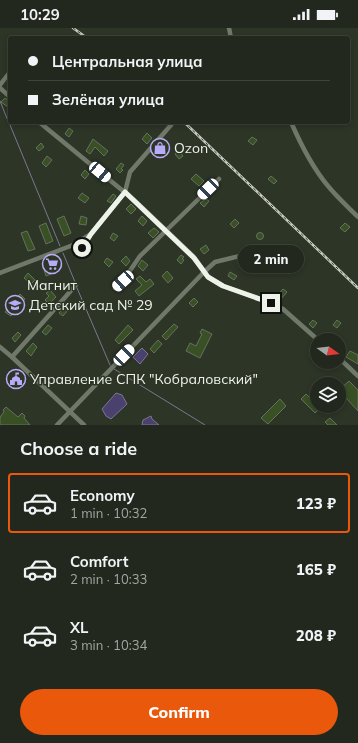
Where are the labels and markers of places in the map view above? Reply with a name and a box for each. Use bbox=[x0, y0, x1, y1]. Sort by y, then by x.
shop icon: Ozon bbox=[149, 137, 171, 159]
place label: Ozon bbox=[174, 139, 208, 157]
supermarket icon: Магнит bbox=[41, 253, 63, 275]
place label: Магнит bbox=[27, 276, 78, 294]
school or university icon: Детский сад № 29 bbox=[4, 294, 26, 316]
place label: Детский сад № 29 bbox=[29, 296, 153, 314]
public building icon: Управление СПК "Кобраловский" bbox=[5, 368, 27, 390]
place label: Управление СПК "Кобраловский" bbox=[29, 370, 258, 388]

